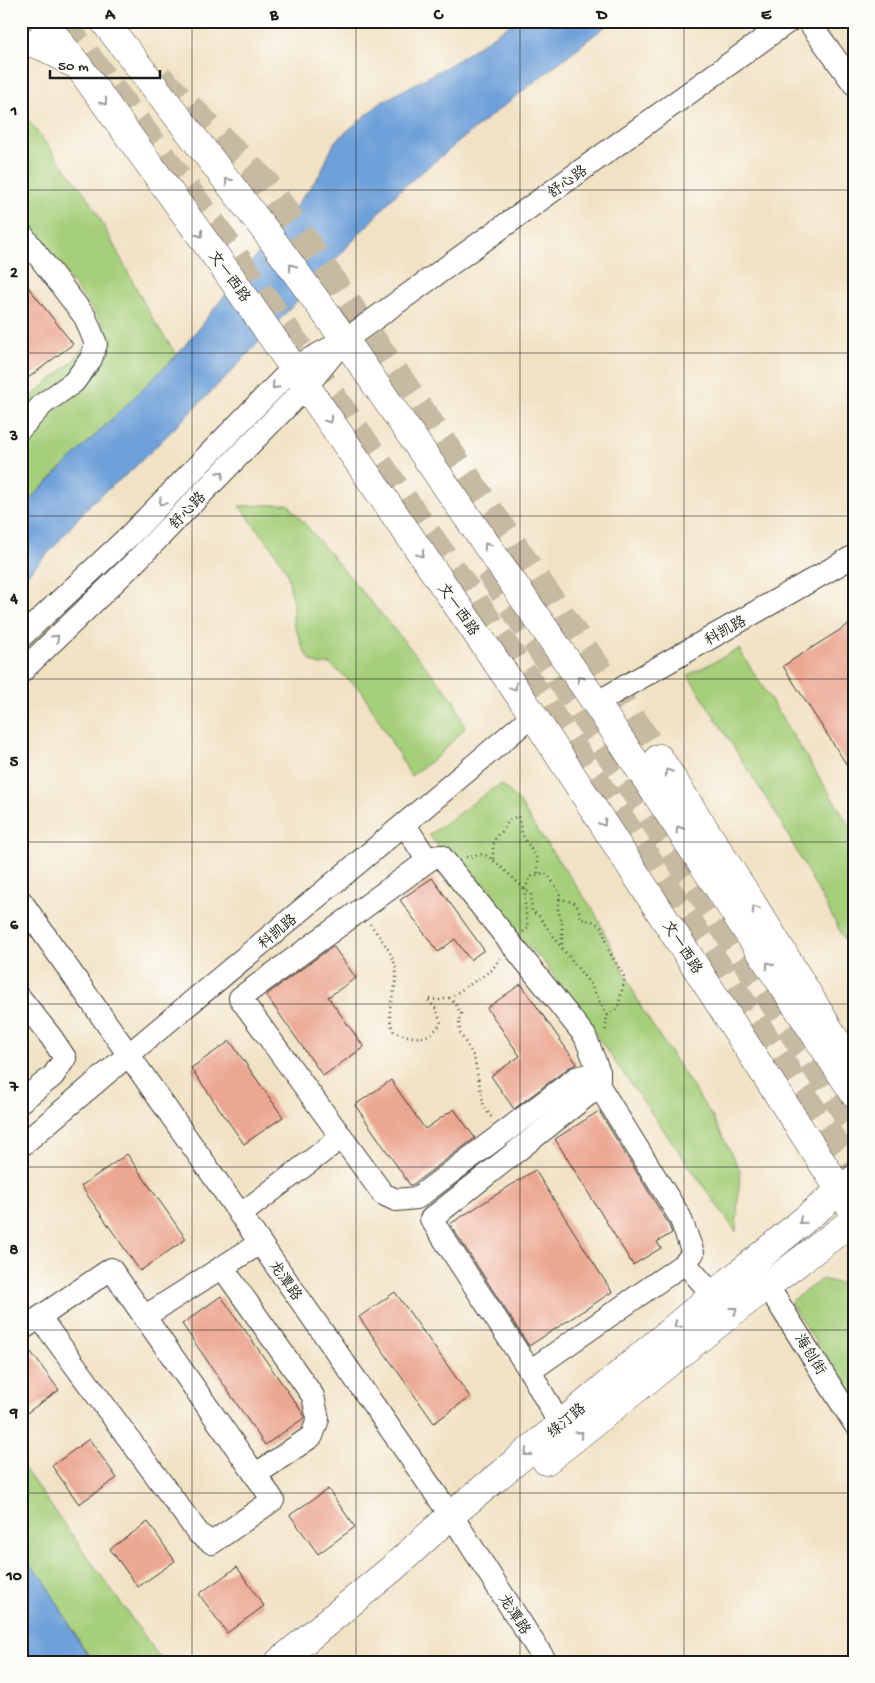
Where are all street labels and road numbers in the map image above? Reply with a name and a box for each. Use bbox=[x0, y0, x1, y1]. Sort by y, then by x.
street label: 舒心路 bbox=[545, 162, 592, 203]
street label: 文一西路 bbox=[203, 248, 253, 307]
street label: 舒心路 bbox=[166, 489, 211, 534]
street label: 文一西路 bbox=[433, 580, 482, 640]
street label: 科凯路 bbox=[702, 613, 750, 651]
street label: 科凯路 bbox=[255, 911, 301, 954]
street label: 文一西路 bbox=[657, 918, 705, 978]
street label: 龙潭路 bbox=[264, 1258, 305, 1305]
street label: 海创街 bbox=[790, 1331, 829, 1379]
street label: 绿汀路 bbox=[544, 1400, 590, 1443]
street label: 龙潭路 bbox=[494, 1591, 533, 1639]

